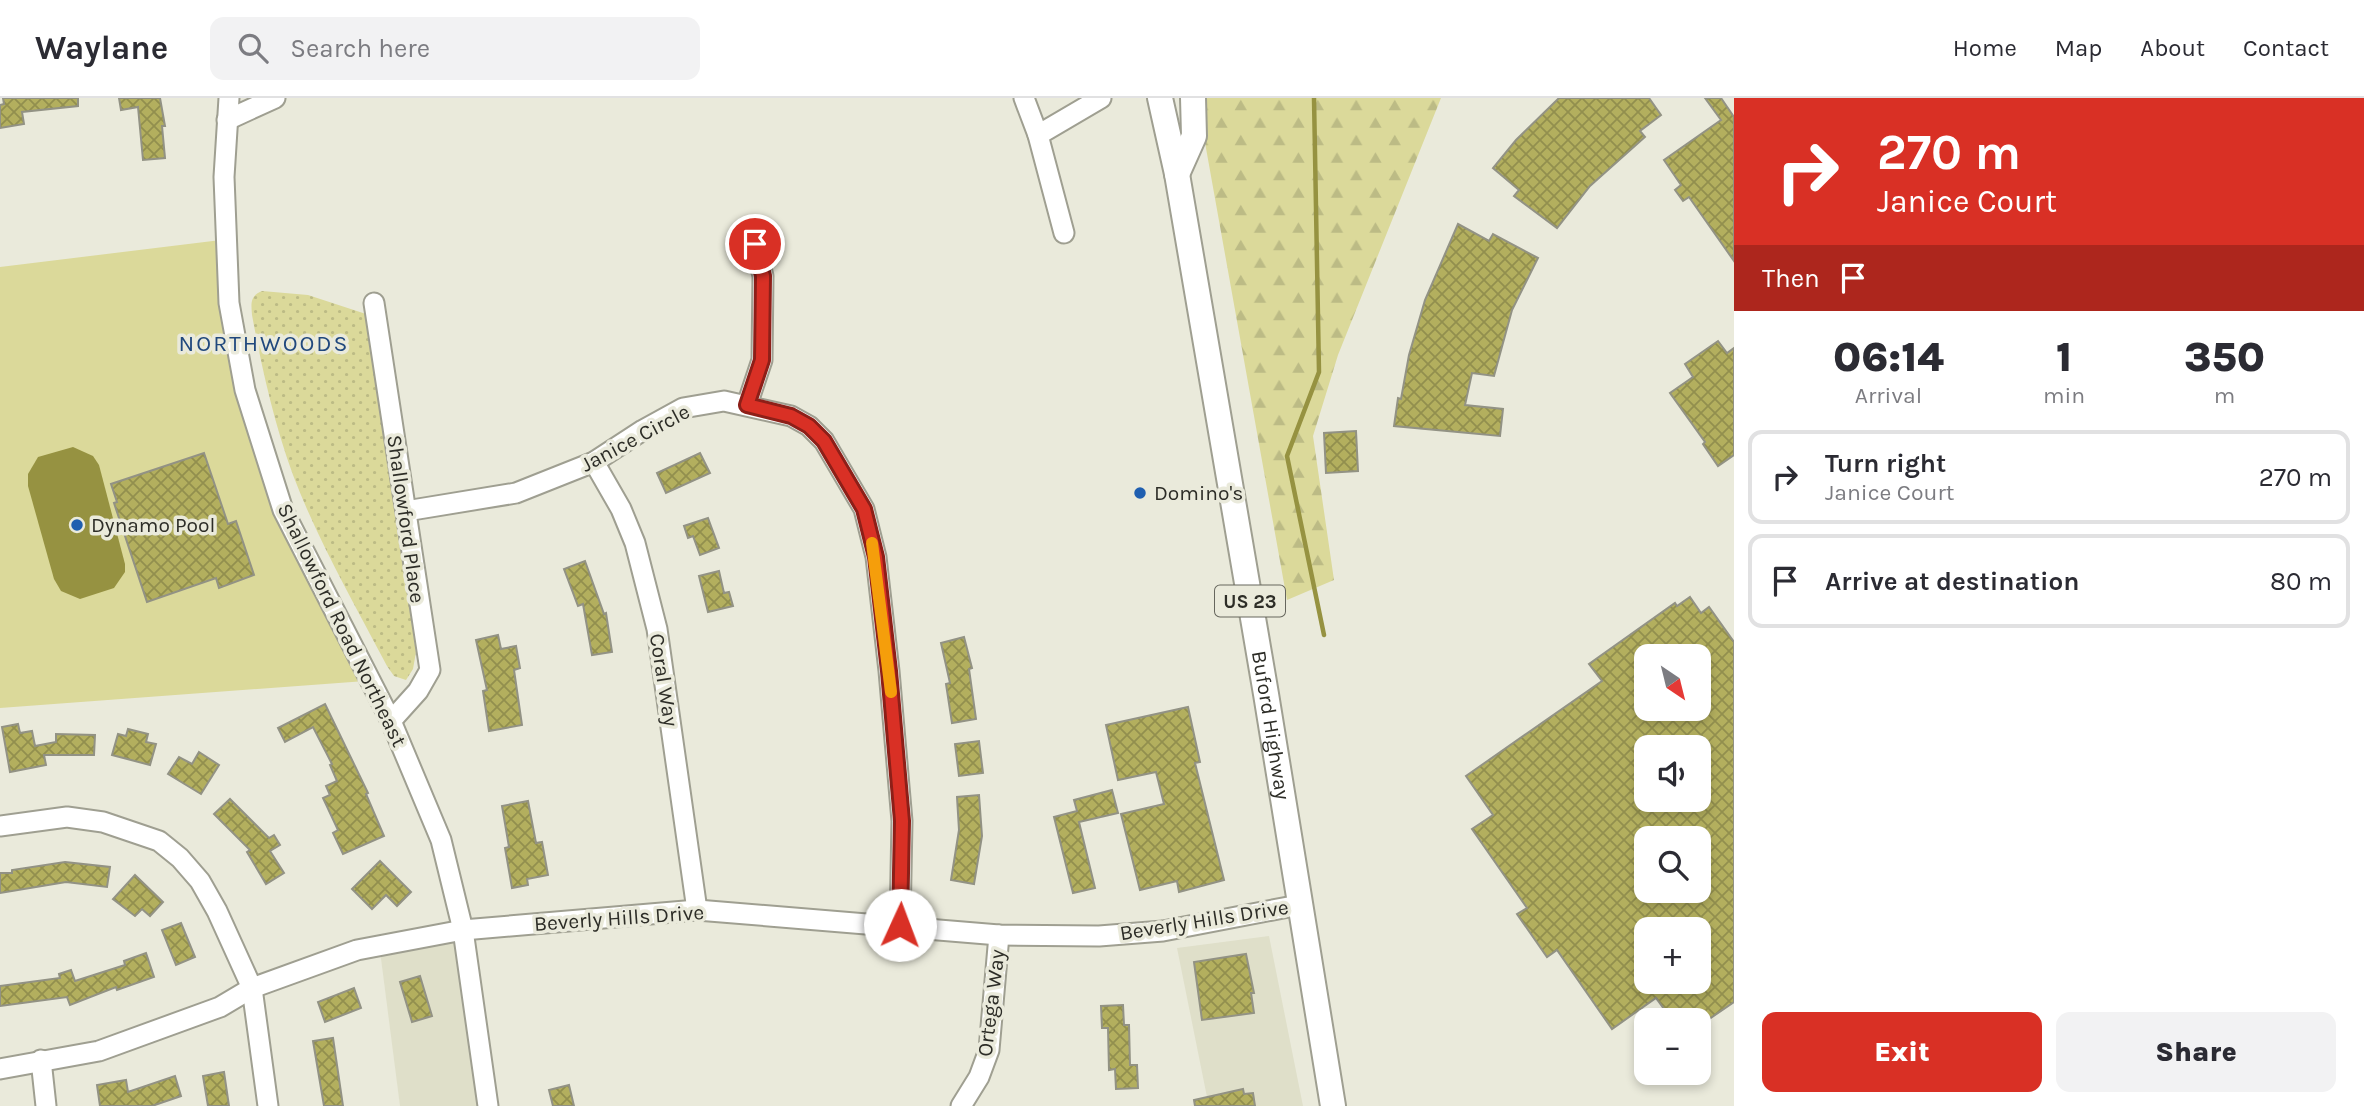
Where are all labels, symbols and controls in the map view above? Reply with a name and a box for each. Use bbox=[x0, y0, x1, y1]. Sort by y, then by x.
search box bbox=[210, 17, 700, 80]
text: Waylane bbox=[35, 29, 168, 67]
icon: search bbox=[234, 29, 272, 67]
text: Search here bbox=[290, 33, 430, 64]
text: Home bbox=[1953, 34, 2017, 62]
text: Map bbox=[2055, 34, 2102, 62]
text: About bbox=[2140, 34, 2205, 62]
text: Contact bbox=[2243, 34, 2329, 62]
text: 270 m bbox=[1877, 124, 2021, 181]
icon: right bbox=[1762, 126, 1853, 217]
text: Janice Court bbox=[1877, 183, 2057, 220]
pin bbox=[725, 214, 785, 274]
icon: arrive bbox=[736, 225, 774, 263]
icon: arrive bbox=[1834, 259, 1872, 297]
text: Then bbox=[1762, 263, 1820, 294]
district label: NORTHWOODS bbox=[179, 330, 349, 357]
text: 06:14 bbox=[1833, 332, 1944, 382]
text: 1 bbox=[2056, 332, 2072, 382]
text: 350 bbox=[2184, 332, 2265, 382]
text: Arrival bbox=[1855, 382, 1922, 409]
text: min bbox=[2043, 382, 2085, 409]
text: m bbox=[2214, 382, 2235, 409]
street label: Janice Circle bbox=[576, 399, 694, 477]
street label: Shallowford Place bbox=[382, 433, 430, 605]
text: Turn right bbox=[1825, 448, 1946, 479]
icon: right bbox=[1766, 458, 1804, 496]
text: 270 m bbox=[2259, 462, 2332, 493]
text: Janice Court bbox=[1825, 479, 1954, 506]
place label: Domino's bbox=[1154, 481, 1243, 505]
marker: Domino's bbox=[1132, 485, 1148, 501]
street label: Shallowford Road Northeast bbox=[273, 499, 411, 751]
place label: Dynamo Pool bbox=[91, 513, 215, 537]
marker: Dynamo Pool bbox=[69, 517, 85, 533]
icon: arrive bbox=[1766, 562, 1804, 600]
text: Arrive at destination bbox=[1825, 566, 2079, 597]
text: 80 m bbox=[2270, 566, 2332, 597]
road number: US 23 bbox=[1215, 586, 1285, 616]
street label: Coral Way bbox=[645, 632, 683, 728]
north arrow bbox=[1634, 644, 1712, 721]
map controls bbox=[1634, 644, 1711, 1085]
street label: Buford Highway bbox=[1247, 649, 1295, 802]
button: sound bbox=[1634, 735, 1711, 812]
button: search bbox=[1634, 826, 1711, 903]
position arrow bbox=[863, 888, 937, 962]
street label: Beverly Hills Drive bbox=[1118, 895, 1290, 945]
street label: Beverly Hills Drive bbox=[533, 900, 705, 936]
button: + bbox=[1634, 917, 1711, 994]
street label: Ortega Way bbox=[973, 948, 1009, 1058]
button: − bbox=[1634, 1008, 1711, 1085]
button: Exit bbox=[1762, 1012, 2042, 1092]
button: Share bbox=[2056, 1012, 2336, 1092]

